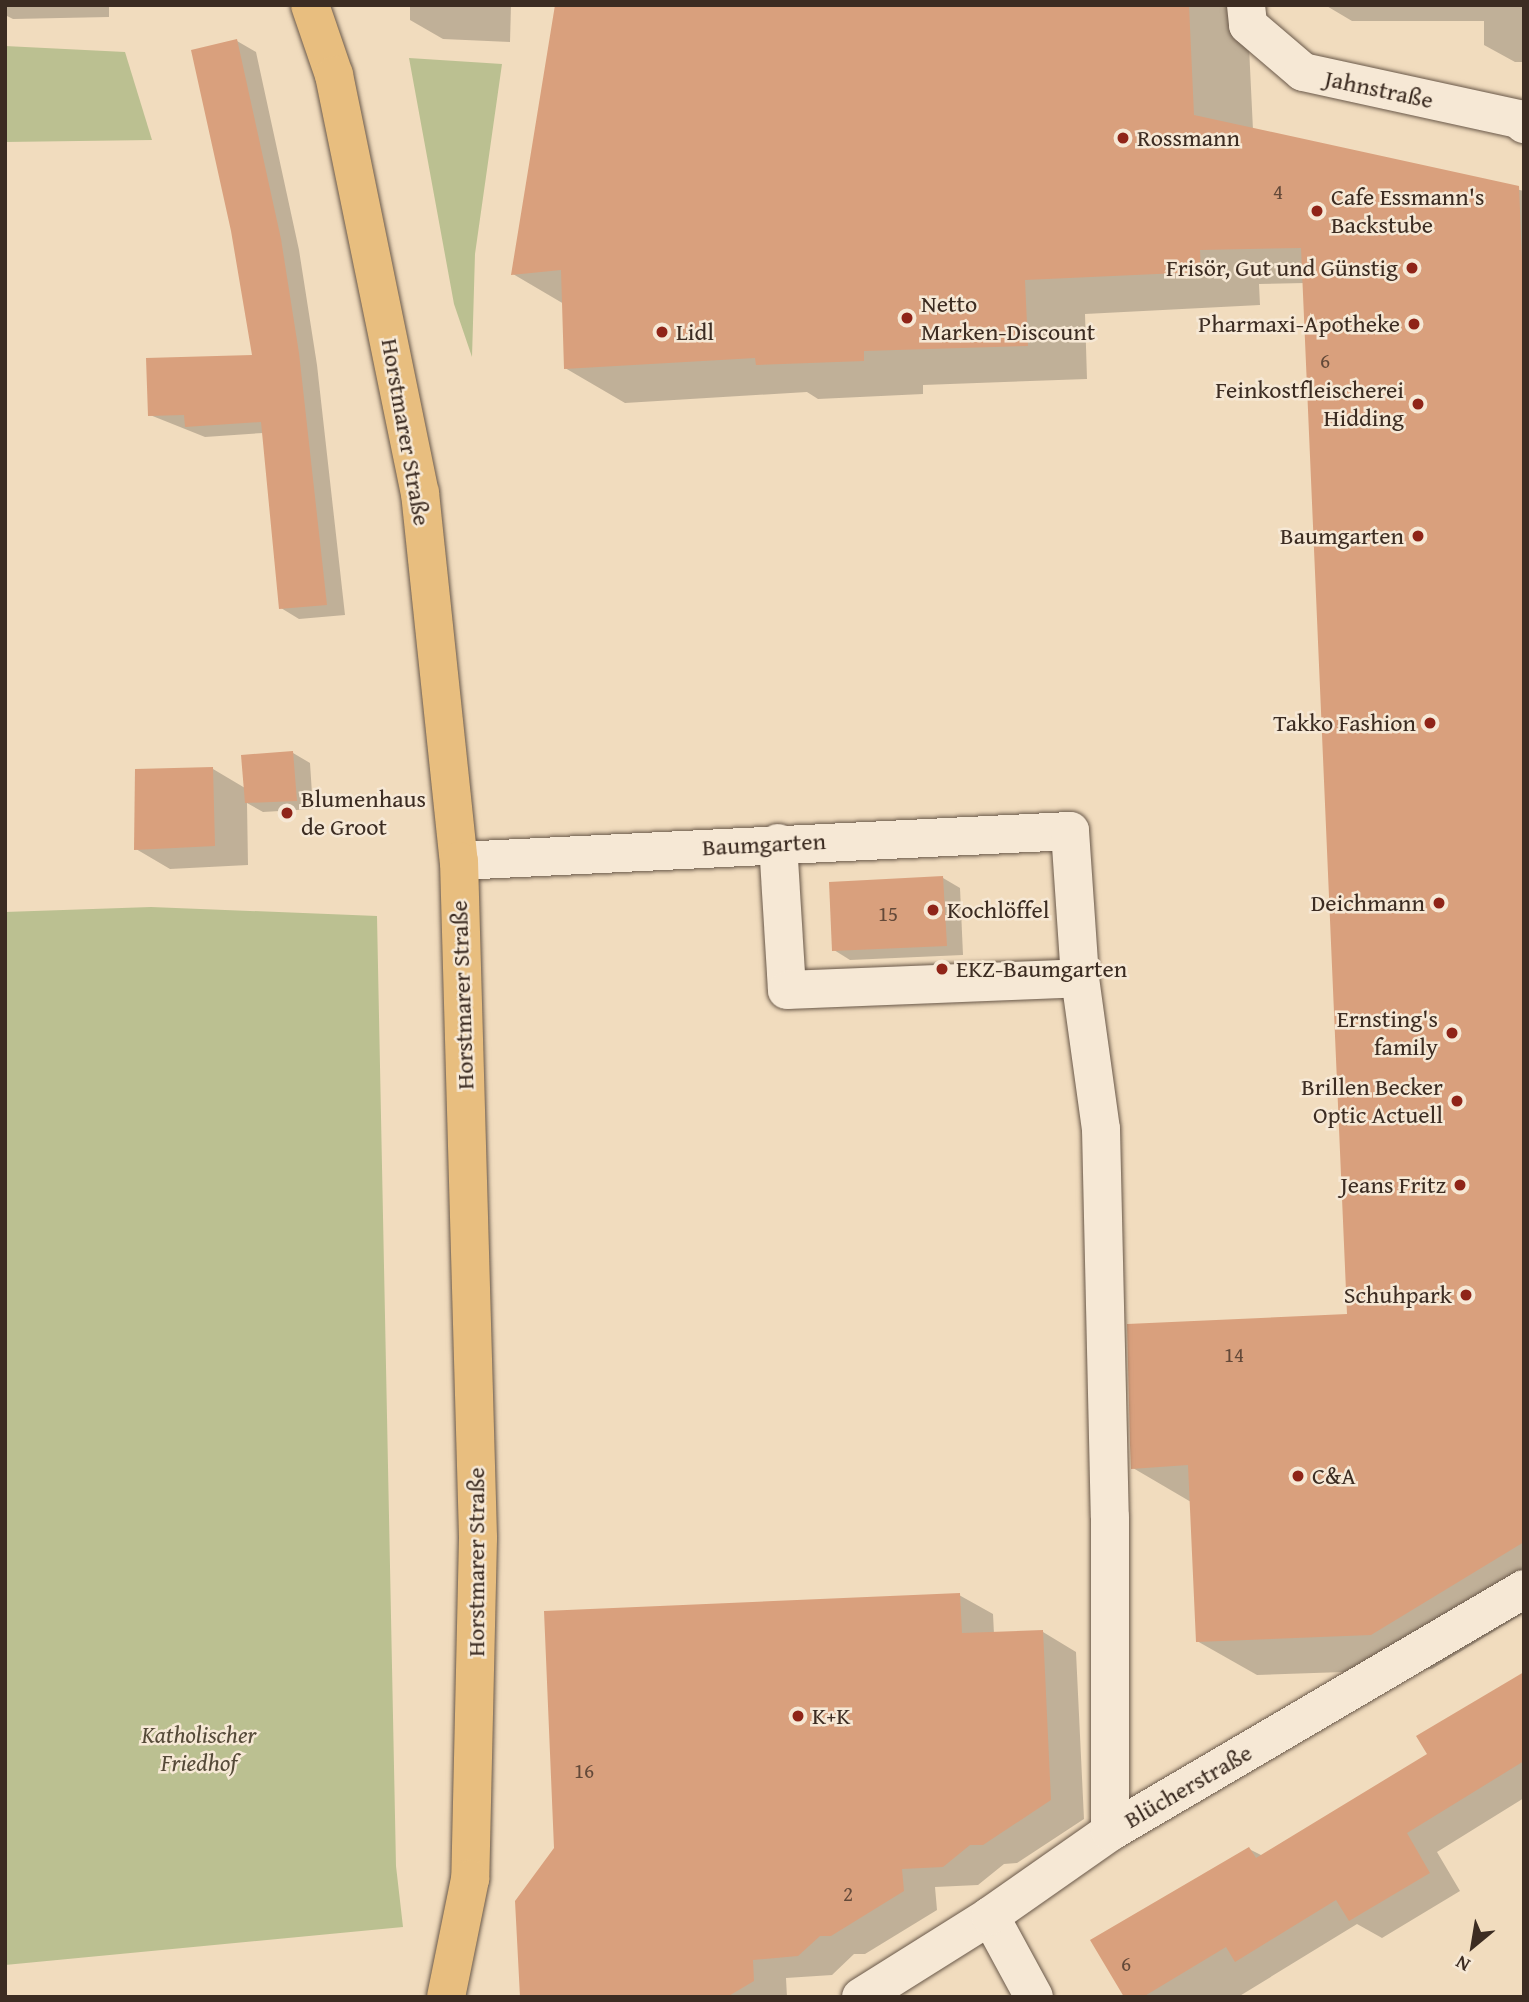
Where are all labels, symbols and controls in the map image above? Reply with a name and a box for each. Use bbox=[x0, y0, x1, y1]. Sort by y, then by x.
street label: Jahnstraße bbox=[1322, 63, 1436, 115]
place label: Rossmann bbox=[1137, 124, 1240, 152]
marker: Rossmann bbox=[1115, 130, 1131, 146]
house number: 4 bbox=[1273, 179, 1283, 205]
place label: Cafe Essmann's Backstube bbox=[1331, 183, 1484, 239]
marker: Cafe Essmann's Backstube bbox=[1309, 203, 1325, 219]
place label: Frisör, Gut und Günstig bbox=[1166, 254, 1398, 282]
marker: Frisör, Gut und Günstig bbox=[1404, 260, 1420, 276]
place label: Netto Marken-Discount bbox=[921, 290, 1095, 346]
marker: Netto Marken-Discount bbox=[899, 310, 915, 326]
place label: Pharmaxi-Apotheke bbox=[1198, 310, 1400, 338]
marker: Pharmaxi-Apotheke bbox=[1406, 316, 1422, 332]
place label: Lidl bbox=[676, 318, 714, 346]
marker: Lidl bbox=[654, 324, 670, 340]
street label: Horstmarer Straße bbox=[375, 336, 437, 528]
house number: 6 bbox=[1320, 348, 1330, 374]
place label: Feinkostfleischerei Hidding bbox=[1215, 376, 1404, 432]
marker: Feinkostfleischerei Hidding bbox=[1410, 396, 1426, 412]
place label: Baumgarten bbox=[1280, 522, 1404, 550]
marker: Baumgarten bbox=[1410, 528, 1426, 544]
place label: Takko Fashion bbox=[1273, 709, 1416, 737]
marker: Takko Fashion bbox=[1422, 715, 1438, 731]
place label: Blumenhaus de Groot bbox=[301, 785, 426, 841]
marker: Blumenhaus de Groot bbox=[279, 805, 295, 821]
street label: Baumgarten bbox=[701, 826, 827, 862]
place label: Deichmann bbox=[1311, 889, 1425, 917]
marker: Deichmann bbox=[1431, 895, 1447, 911]
place label: Kochlöffel bbox=[947, 896, 1050, 924]
street label: Horstmarer Straße bbox=[444, 900, 480, 1090]
house number: 15 bbox=[878, 901, 898, 927]
marker: Kochlöffel bbox=[925, 902, 941, 918]
place label: EKZ-Baumgarten bbox=[956, 955, 1127, 983]
marker: EKZ-Baumgarten bbox=[934, 961, 950, 977]
place label: Ernsting's family bbox=[1337, 1005, 1438, 1061]
marker: Ernsting's family bbox=[1444, 1025, 1460, 1041]
place label: Brillen Becker Optic Actuell bbox=[1301, 1073, 1443, 1129]
marker: Brillen Becker Optic Actuell bbox=[1449, 1093, 1465, 1109]
place label: Jeans Fritz bbox=[1340, 1171, 1446, 1199]
marker: Jeans Fritz bbox=[1452, 1177, 1468, 1193]
place label: Schuhpark bbox=[1344, 1281, 1452, 1309]
marker: Schuhpark bbox=[1458, 1287, 1474, 1303]
house number: 14 bbox=[1224, 1342, 1244, 1368]
place label: C&A bbox=[1312, 1462, 1356, 1490]
street label: Horstmarer Straße bbox=[462, 1467, 490, 1657]
marker: C&A bbox=[1290, 1468, 1306, 1484]
place label: K+K bbox=[812, 1702, 850, 1730]
marker: K+K bbox=[790, 1708, 806, 1724]
park label: Katholischer Friedhof bbox=[141, 1721, 257, 1777]
street label: Blücherstraße bbox=[1119, 1738, 1257, 1834]
house number: 16 bbox=[574, 1758, 594, 1784]
house number: 2 bbox=[843, 1881, 853, 1907]
north arrow bbox=[1438, 1911, 1508, 1981]
text: N bbox=[1450, 1949, 1475, 1979]
house number: 6 bbox=[1121, 1951, 1131, 1977]

